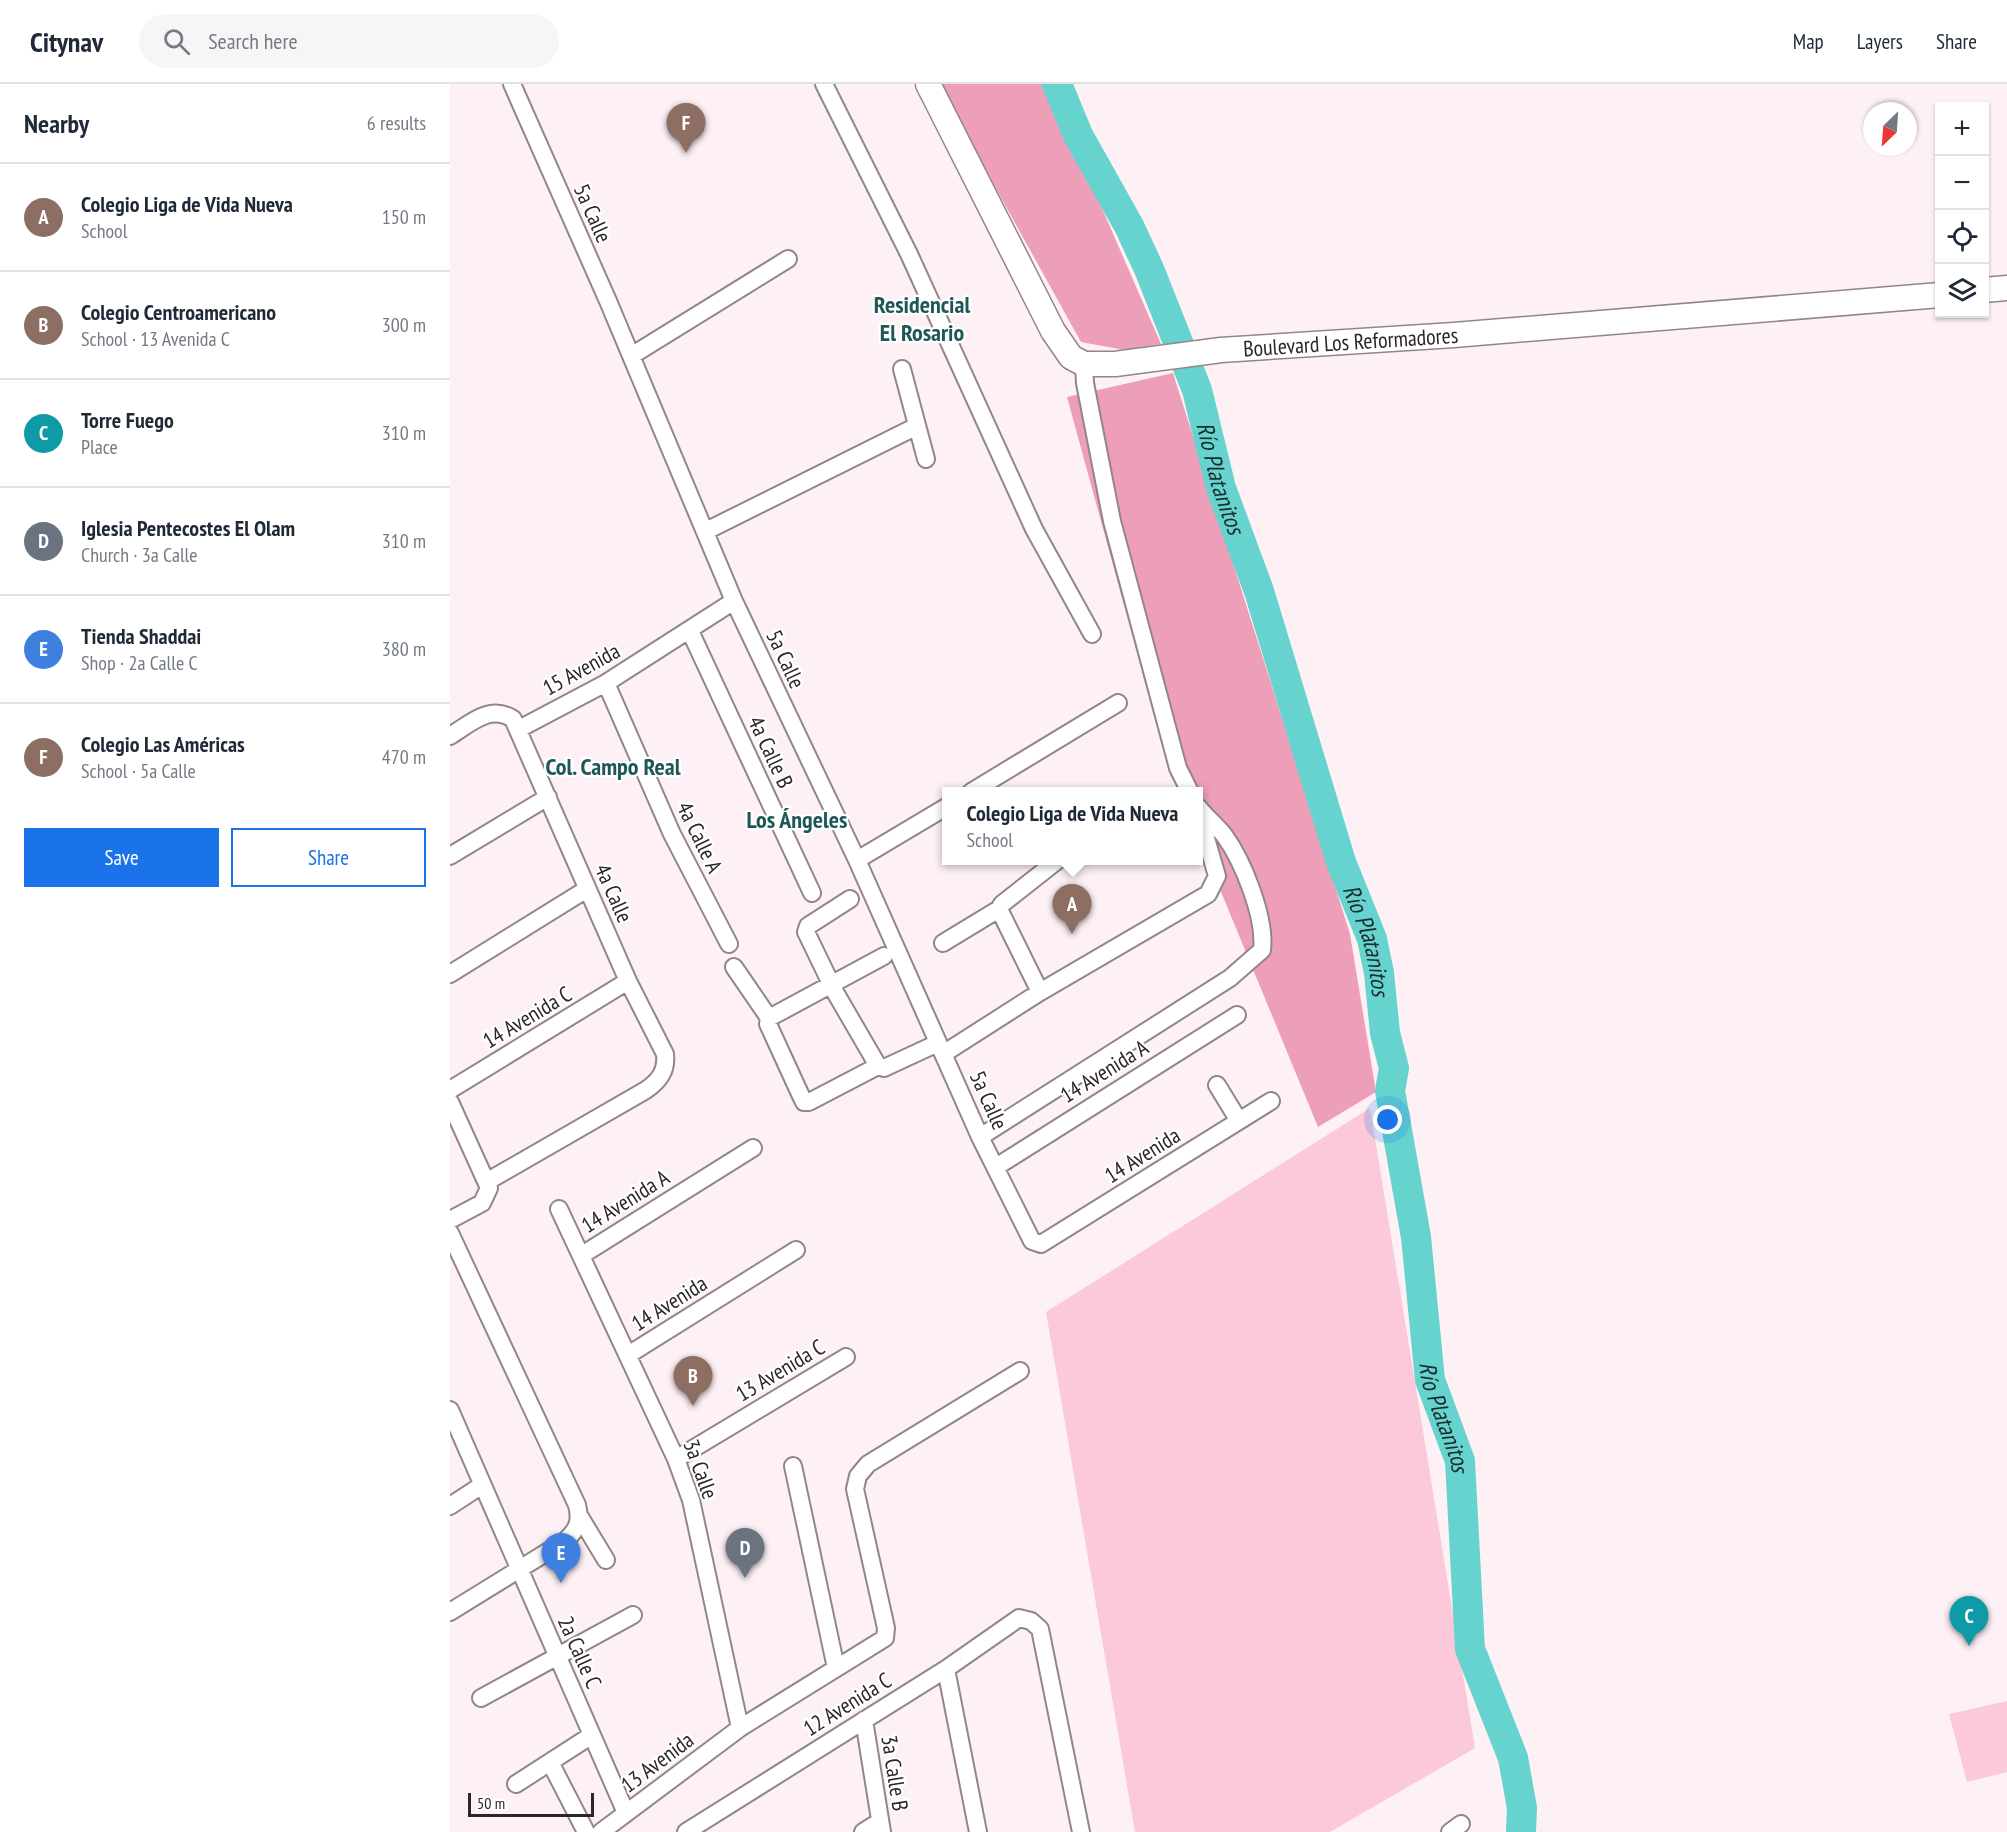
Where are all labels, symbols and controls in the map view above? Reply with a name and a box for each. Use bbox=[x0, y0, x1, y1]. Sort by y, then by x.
search box bbox=[139, 14, 559, 68]
text: Citynav bbox=[30, 23, 103, 60]
icon: search bbox=[160, 25, 193, 58]
text: Search here bbox=[208, 27, 298, 55]
text: Map bbox=[1793, 28, 1824, 55]
text: Layers bbox=[1857, 28, 1903, 55]
text: Share bbox=[1936, 28, 1977, 55]
north arrow bbox=[1863, 102, 1917, 156]
map controls bbox=[1935, 102, 1989, 318]
button: + bbox=[1935, 102, 1989, 156]
pin: F bbox=[666, 104, 706, 153]
text: Nearby bbox=[24, 107, 89, 140]
text: 6 results bbox=[367, 110, 426, 136]
button: − bbox=[1935, 156, 1989, 210]
street label: 5a Calle bbox=[568, 179, 618, 247]
text: Colegio Liga de Vida Nueva bbox=[81, 190, 293, 218]
text: A bbox=[38, 204, 49, 230]
text: 150 m bbox=[382, 204, 426, 230]
button: locate bbox=[1935, 210, 1989, 264]
text: School bbox=[81, 218, 127, 244]
button: layers bbox=[1935, 264, 1989, 318]
district label: Residencial El Rosario bbox=[874, 289, 970, 348]
text: Colegio Centroamericano bbox=[81, 298, 276, 326]
text: B bbox=[39, 312, 48, 338]
text: 300 m bbox=[382, 312, 426, 338]
street label: Boulevard Los Reformadores bbox=[1242, 321, 1459, 363]
text: School · 13 Avenida C bbox=[81, 326, 230, 352]
text: Torre Fuego bbox=[81, 406, 174, 434]
water label: Río Platanitos bbox=[1190, 419, 1253, 541]
text: C bbox=[39, 420, 48, 446]
text: 310 m bbox=[382, 420, 426, 446]
text: Place bbox=[81, 434, 118, 460]
text: Iglesia Pentecostes El Olam bbox=[81, 514, 295, 542]
text: D bbox=[38, 528, 49, 554]
text: 310 m bbox=[382, 528, 426, 554]
text: Church · 3a Calle bbox=[81, 542, 198, 568]
text: Tienda Shaddai bbox=[81, 622, 201, 650]
street label: 5a Calle bbox=[760, 625, 812, 693]
text: E bbox=[39, 636, 48, 662]
text: 380 m bbox=[382, 636, 426, 662]
street label: 15 Avenida bbox=[537, 636, 625, 702]
text: Shop · 2a Calle C bbox=[81, 650, 198, 676]
street label: 4a Calle B bbox=[742, 711, 800, 793]
text: Colegio Las Américas bbox=[81, 730, 245, 758]
text: F bbox=[39, 744, 48, 770]
text: 470 m bbox=[382, 744, 426, 770]
district label: Col. Campo Real bbox=[545, 751, 681, 782]
text: School · 5a Calle bbox=[81, 758, 196, 784]
popup bbox=[942, 787, 1203, 865]
street label: 4a Calle A bbox=[671, 797, 729, 878]
text: Colegio Liga de Vida Nueva bbox=[967, 799, 1178, 827]
district label: Los Ángeles bbox=[747, 804, 847, 835]
text: School bbox=[967, 827, 1013, 853]
button: Save bbox=[24, 828, 219, 887]
button: Share bbox=[231, 828, 426, 887]
street label: 4a Calle bbox=[589, 859, 639, 927]
water label: Río Platanitos bbox=[1336, 880, 1397, 1000]
pin: A bbox=[1052, 884, 1092, 934]
street label: 14 Avenida C bbox=[477, 980, 577, 1054]
street label: 14 Avenida A bbox=[1055, 1033, 1154, 1109]
street label: 5a Calle bbox=[964, 1066, 1014, 1134]
your location bbox=[1373, 1105, 1402, 1134]
street label: 14 Avenida bbox=[1099, 1121, 1185, 1189]
street label: 14 Avenida A bbox=[576, 1163, 675, 1239]
street label: 14 Avenida bbox=[626, 1269, 712, 1337]
street label: 13 Avenida C bbox=[730, 1333, 830, 1407]
pin: B bbox=[674, 1356, 712, 1406]
water label: Río Platanitos bbox=[1413, 1361, 1476, 1476]
street label: 3a Calle bbox=[677, 1435, 725, 1503]
pin: D bbox=[726, 1528, 764, 1578]
pin: E bbox=[542, 1534, 580, 1583]
pin: C bbox=[1950, 1596, 1988, 1646]
street label: 2a Calle C bbox=[552, 1612, 608, 1692]
street label: 12 Avenida C bbox=[798, 1666, 896, 1742]
street label: 13 Avenida bbox=[615, 1726, 699, 1798]
street label: 3a Calle B bbox=[875, 1733, 915, 1813]
scale bar bbox=[468, 1790, 594, 1818]
text: 50 m bbox=[477, 1793, 505, 1813]

